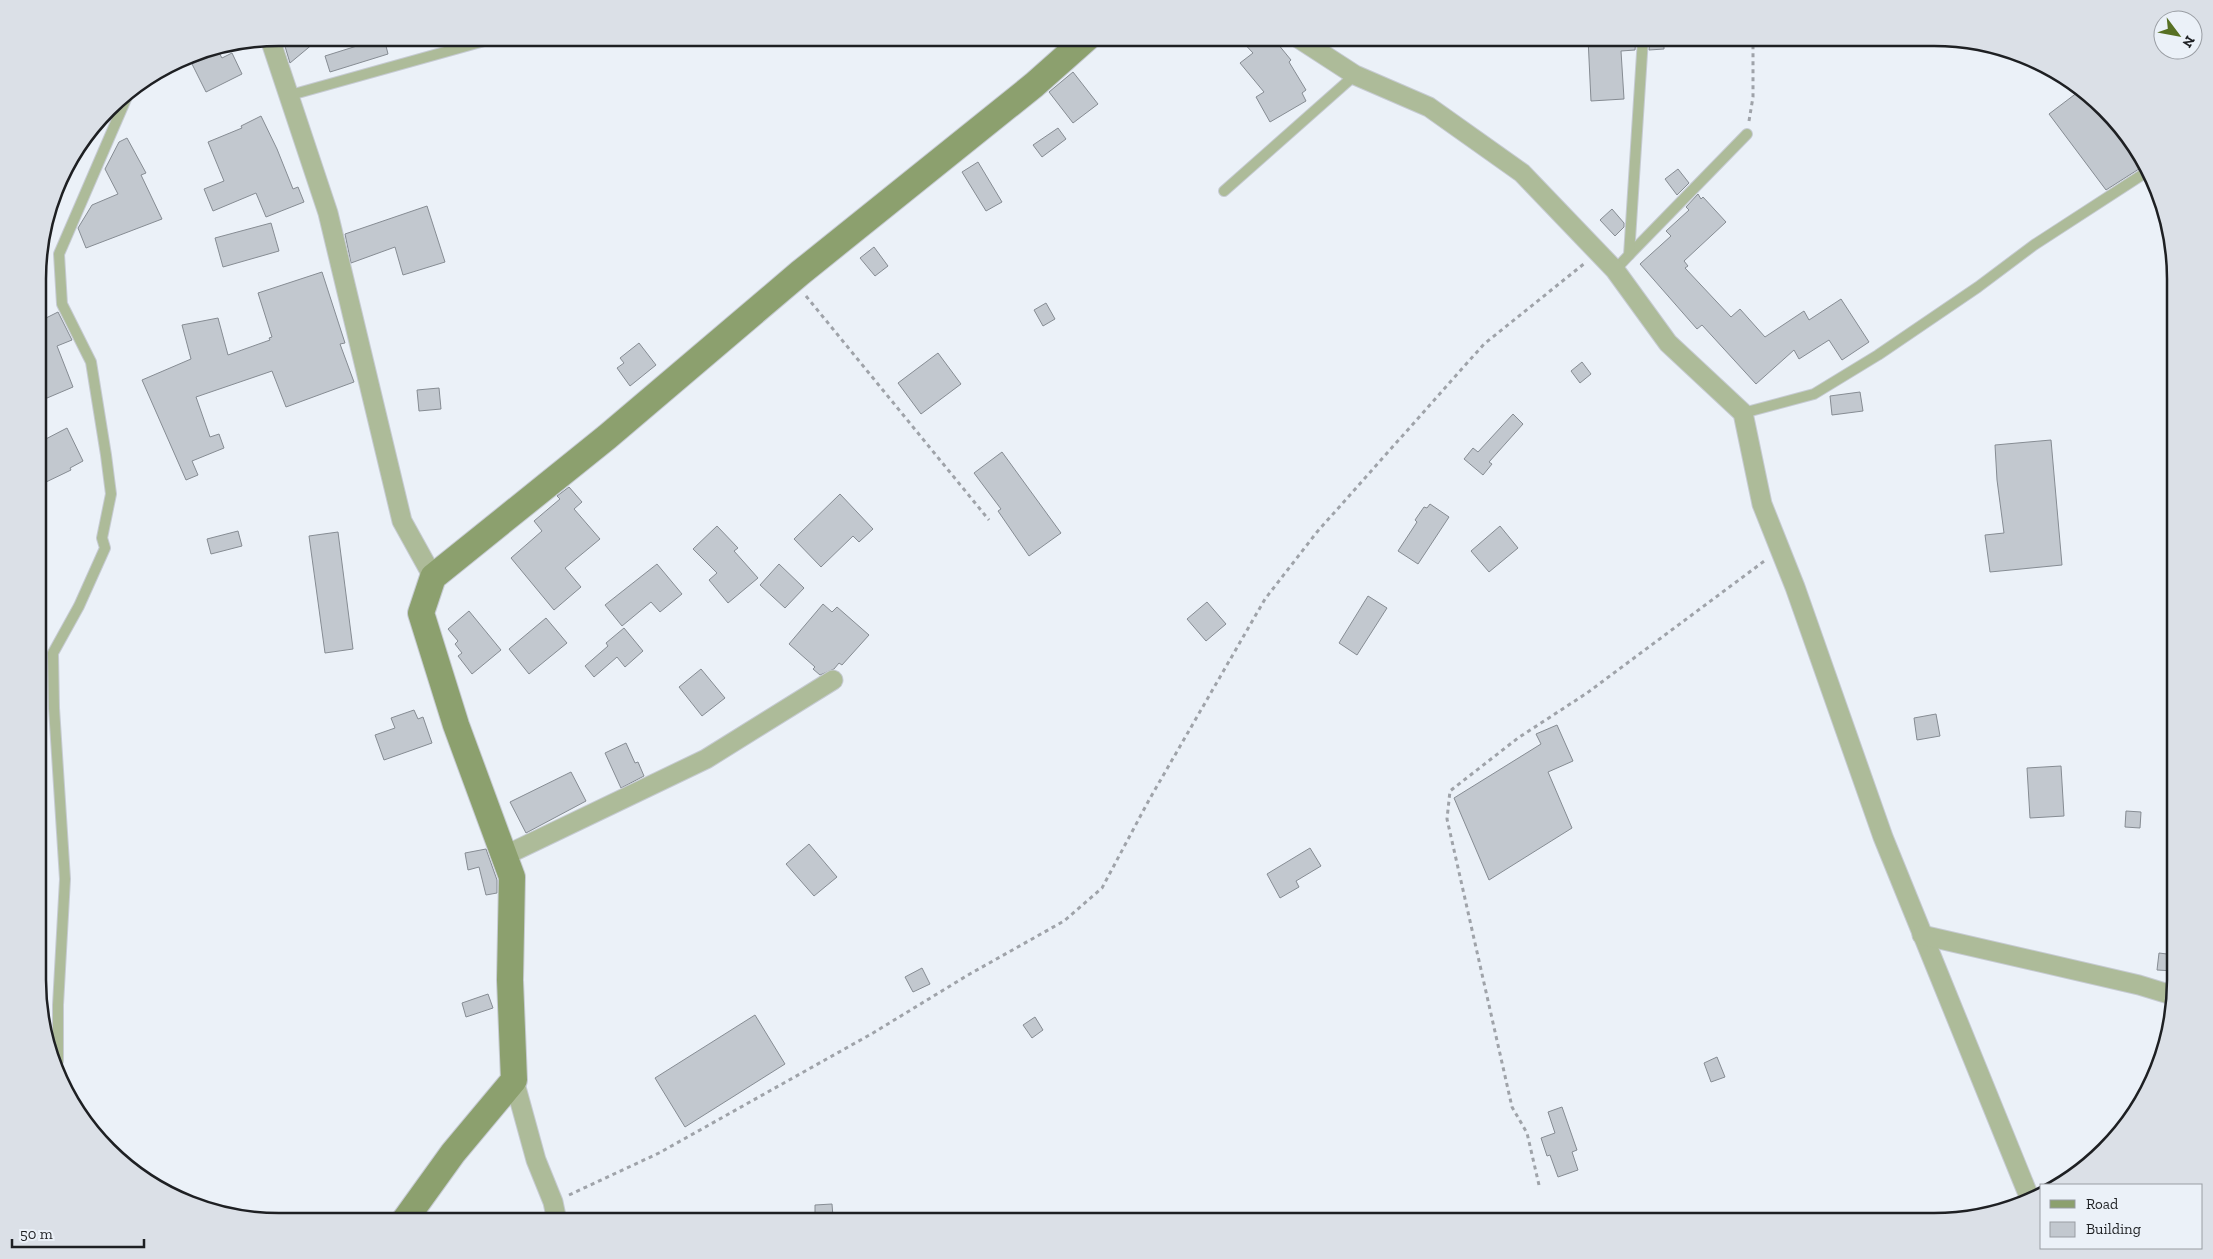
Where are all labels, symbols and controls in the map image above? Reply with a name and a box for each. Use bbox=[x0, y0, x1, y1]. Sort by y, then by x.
north arrow bbox=[2153, 10, 2203, 60]
text: N bbox=[2178, 33, 2199, 51]
legend bbox=[2040, 1184, 2203, 1249]
text: Road bbox=[2086, 1195, 2119, 1213]
scale bar bbox=[12, 1216, 145, 1248]
text: Building bbox=[2086, 1220, 2141, 1238]
text: 50 m bbox=[20, 1225, 53, 1243]

